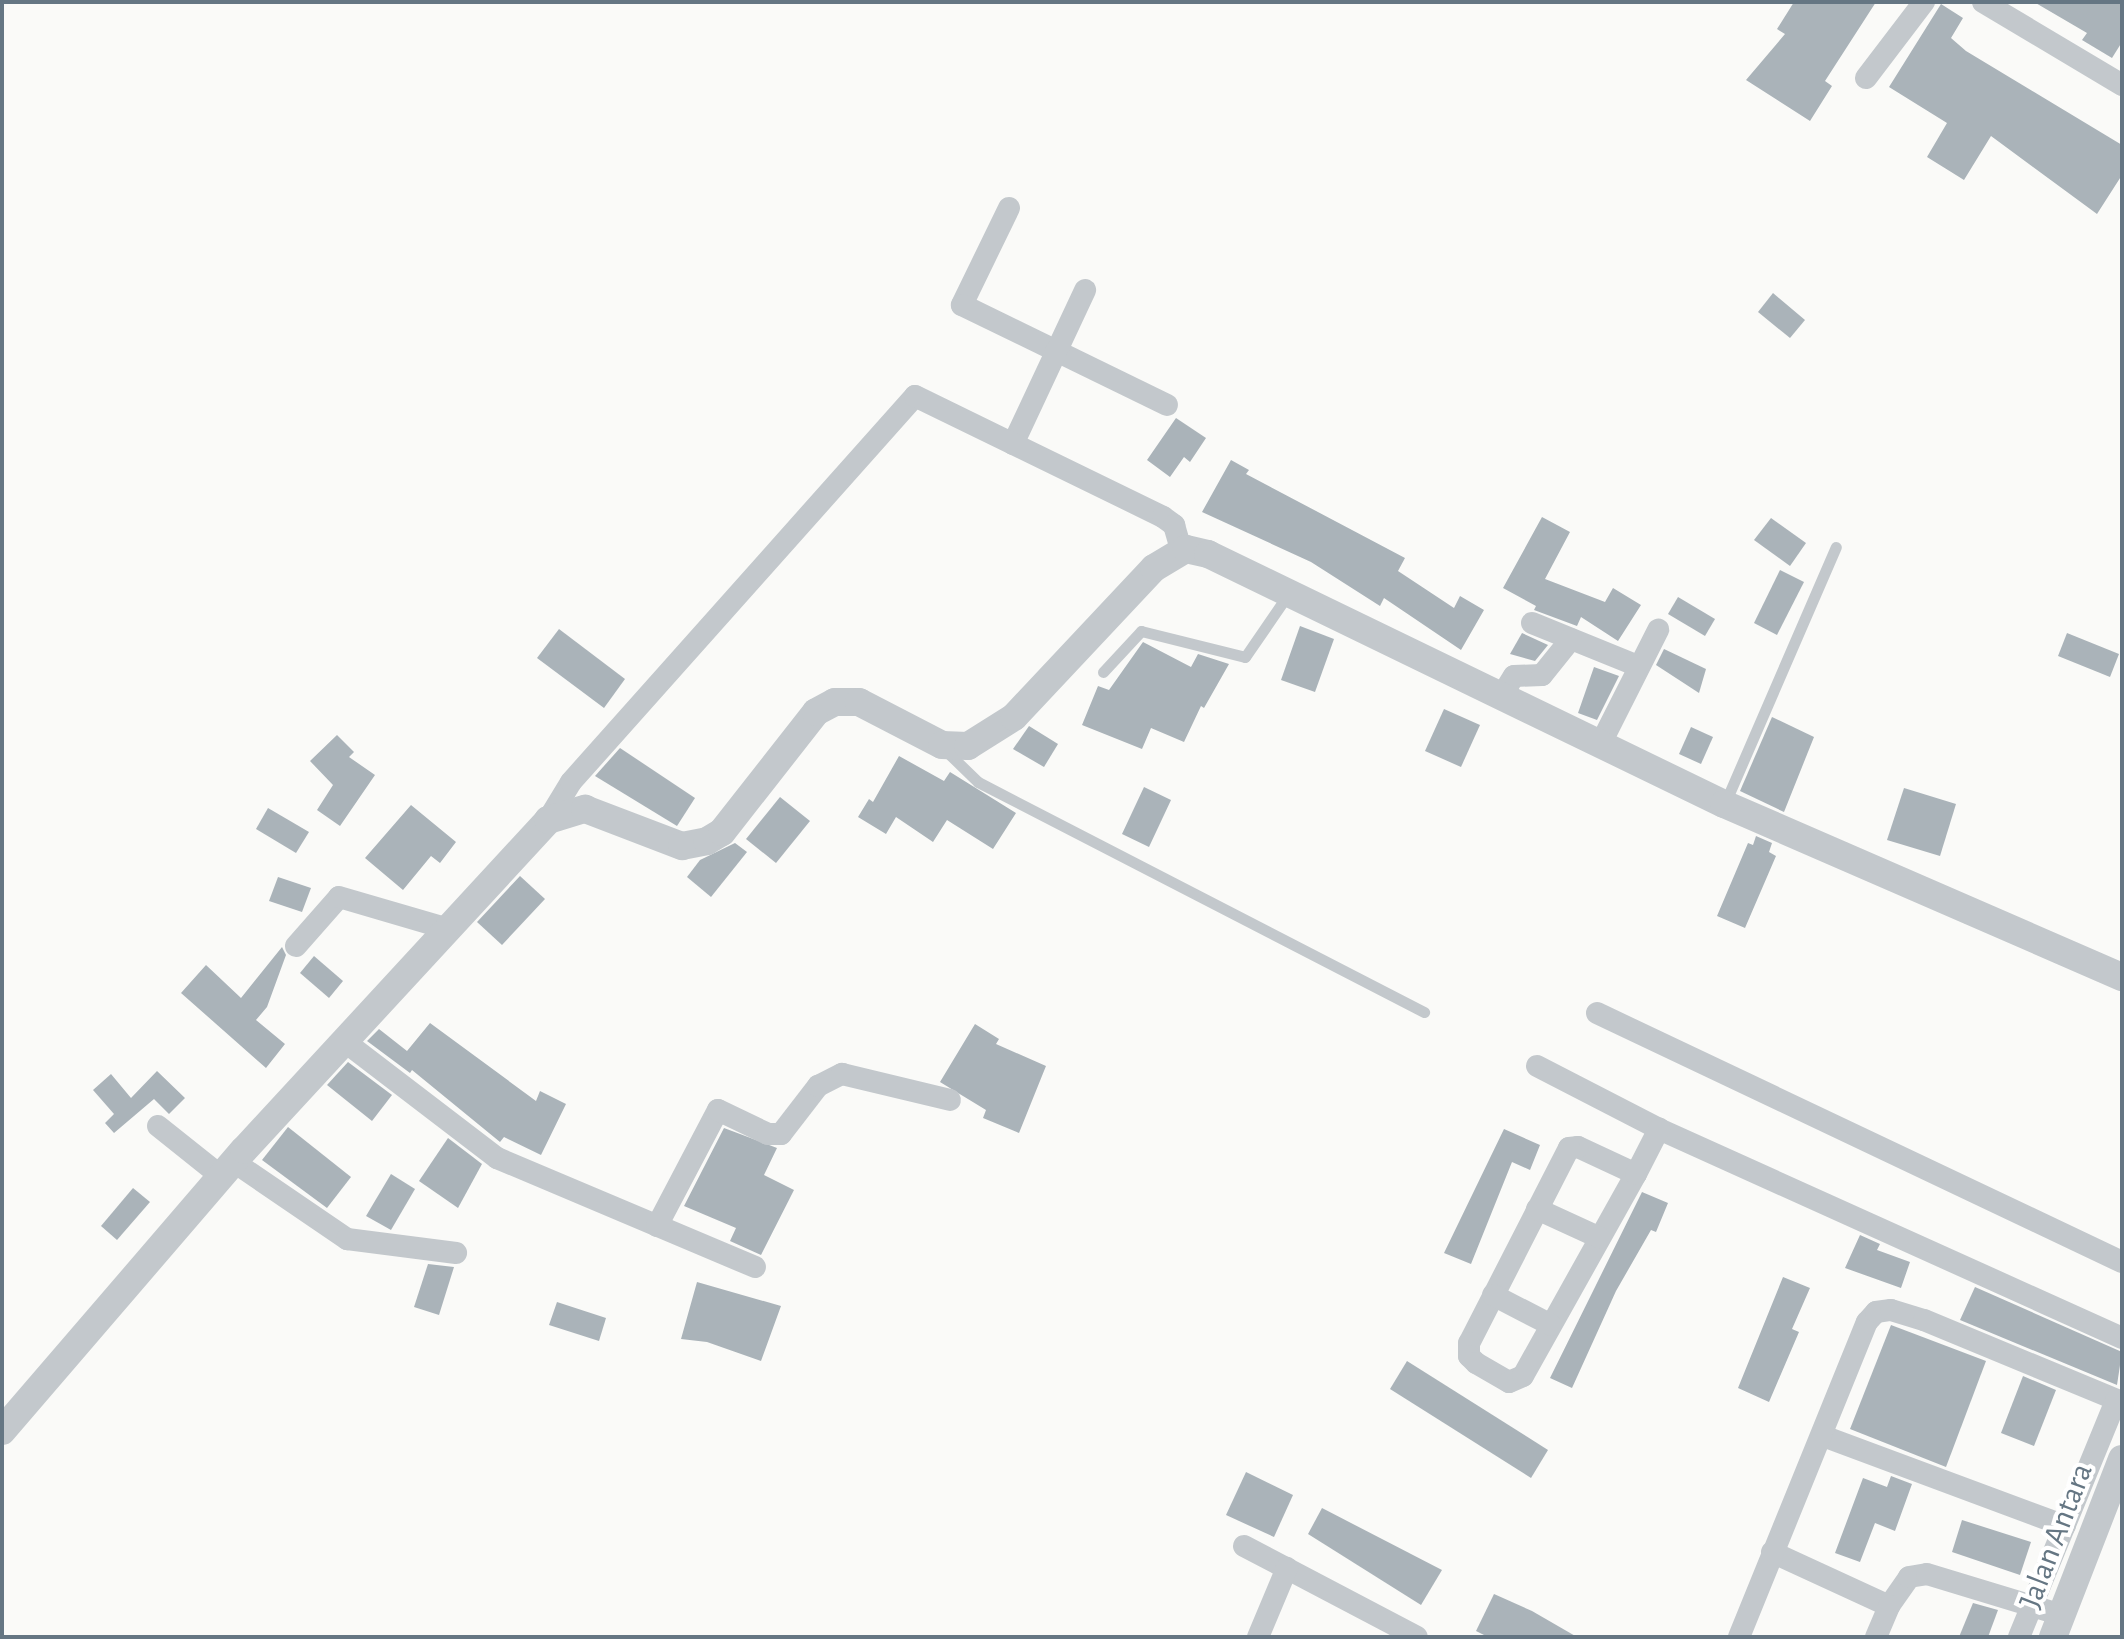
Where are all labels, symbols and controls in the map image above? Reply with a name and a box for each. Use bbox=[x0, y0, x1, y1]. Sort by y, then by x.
street label: Jalan Antara bbox=[2011, 1458, 2101, 1614]

